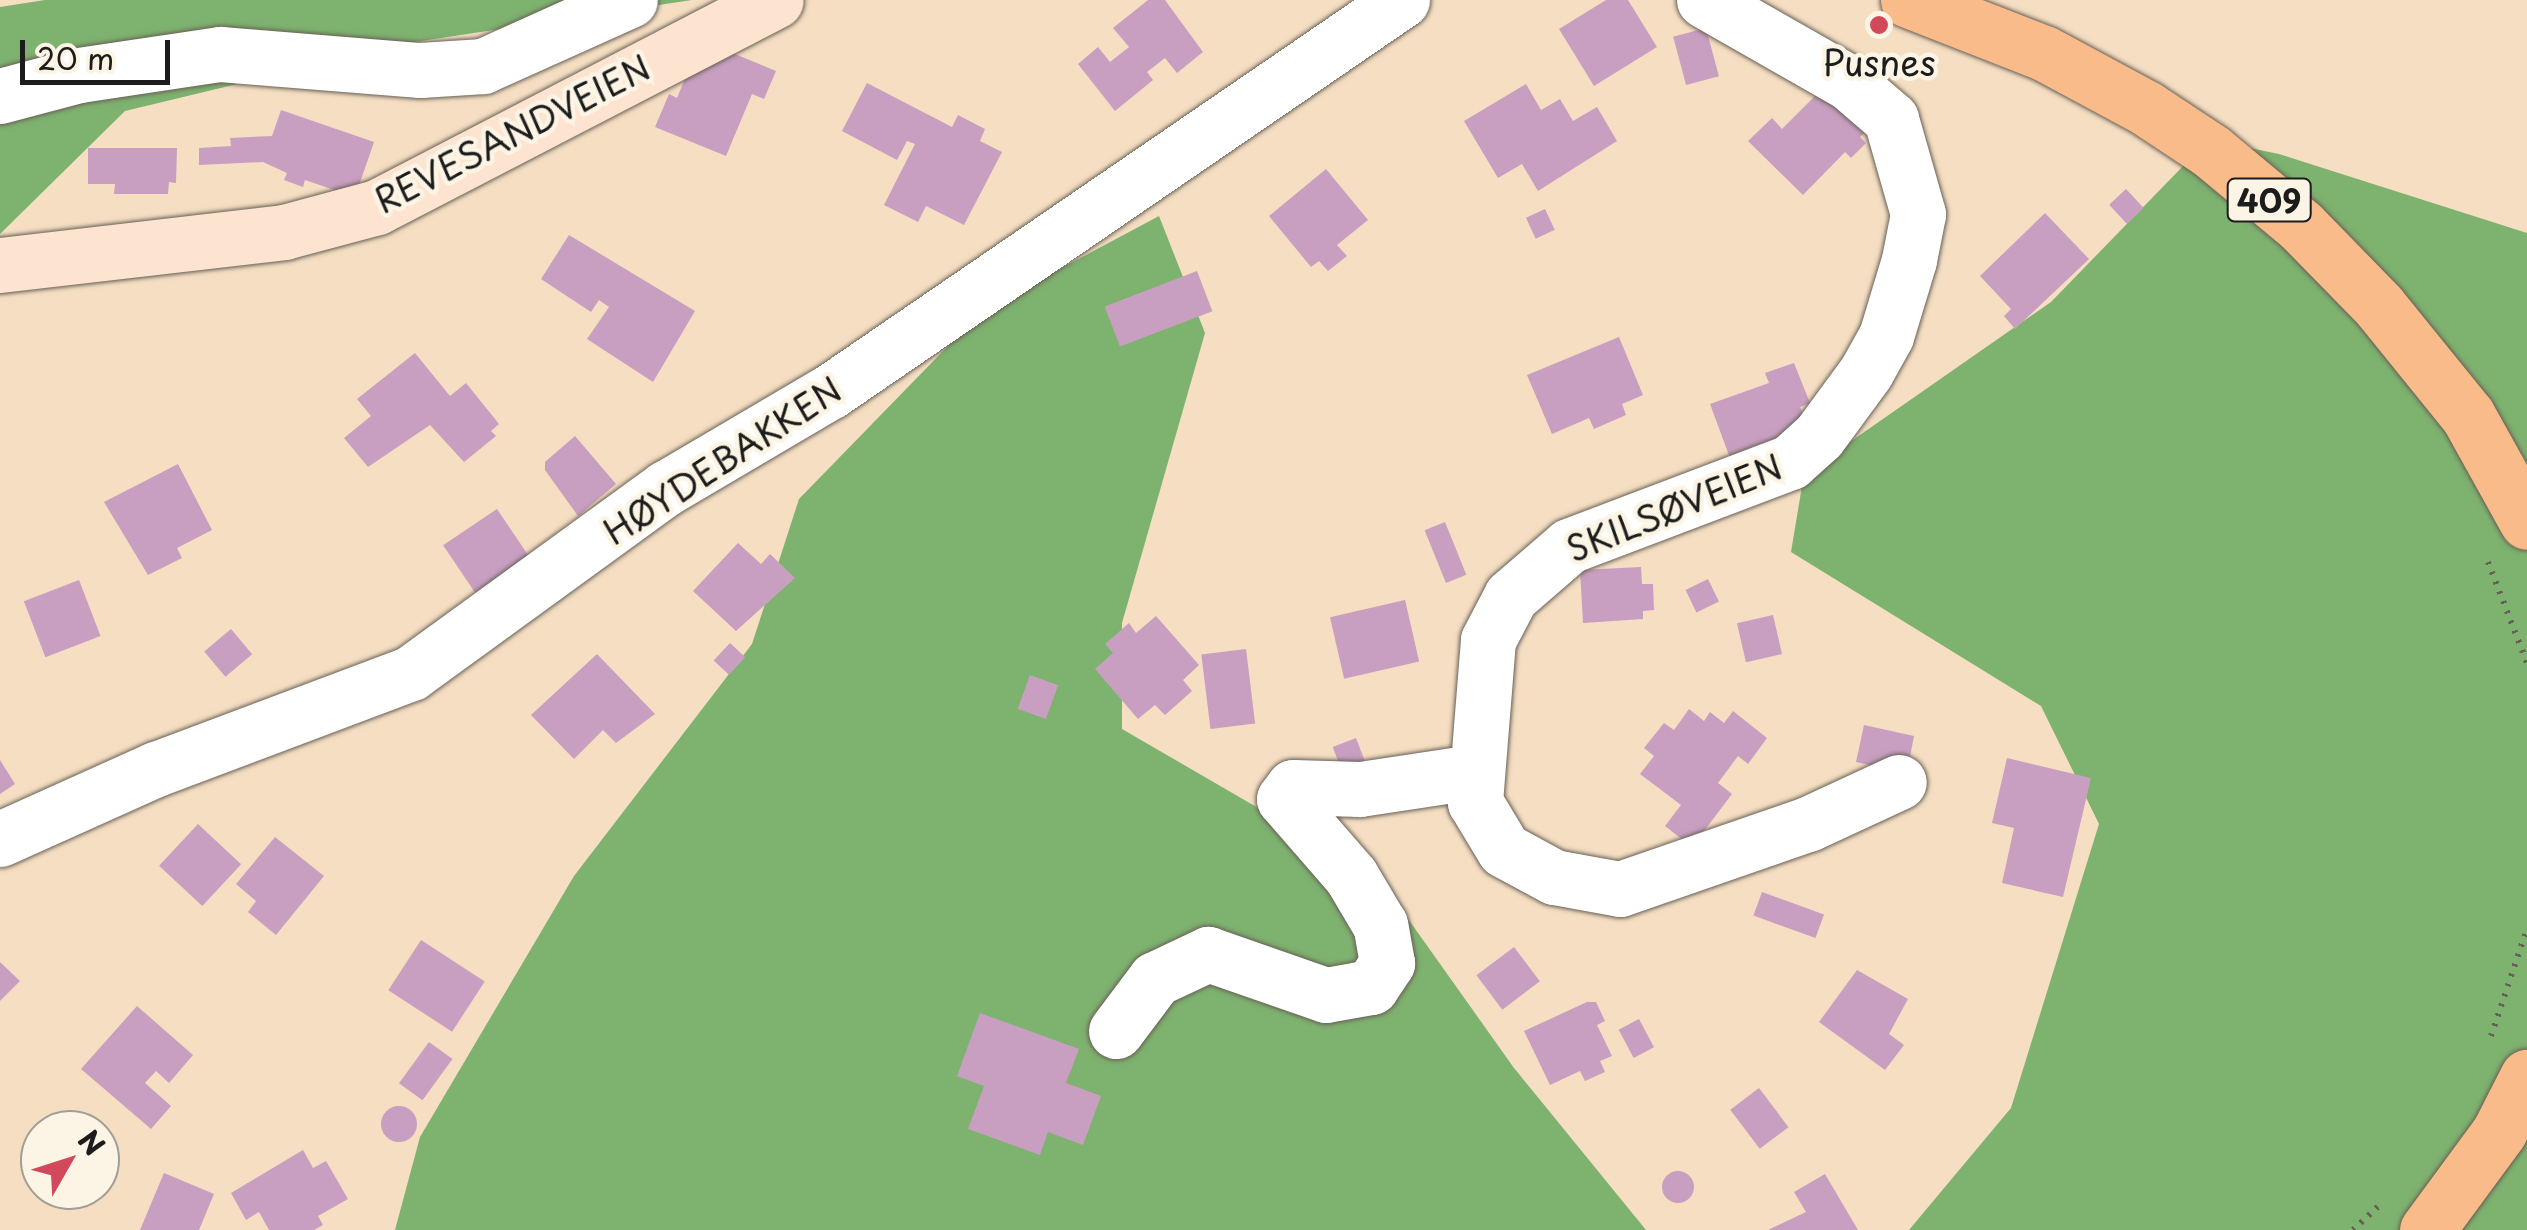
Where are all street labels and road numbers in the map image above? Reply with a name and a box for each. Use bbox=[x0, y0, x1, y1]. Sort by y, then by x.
street label: REVESANDVEIEN bbox=[367, 45, 657, 221]
road number: 409 bbox=[2226, 173, 2312, 227]
street label: HØYDEBAKKEN bbox=[595, 367, 849, 553]
street label: SKILSØVEIEN bbox=[1560, 445, 1788, 569]

